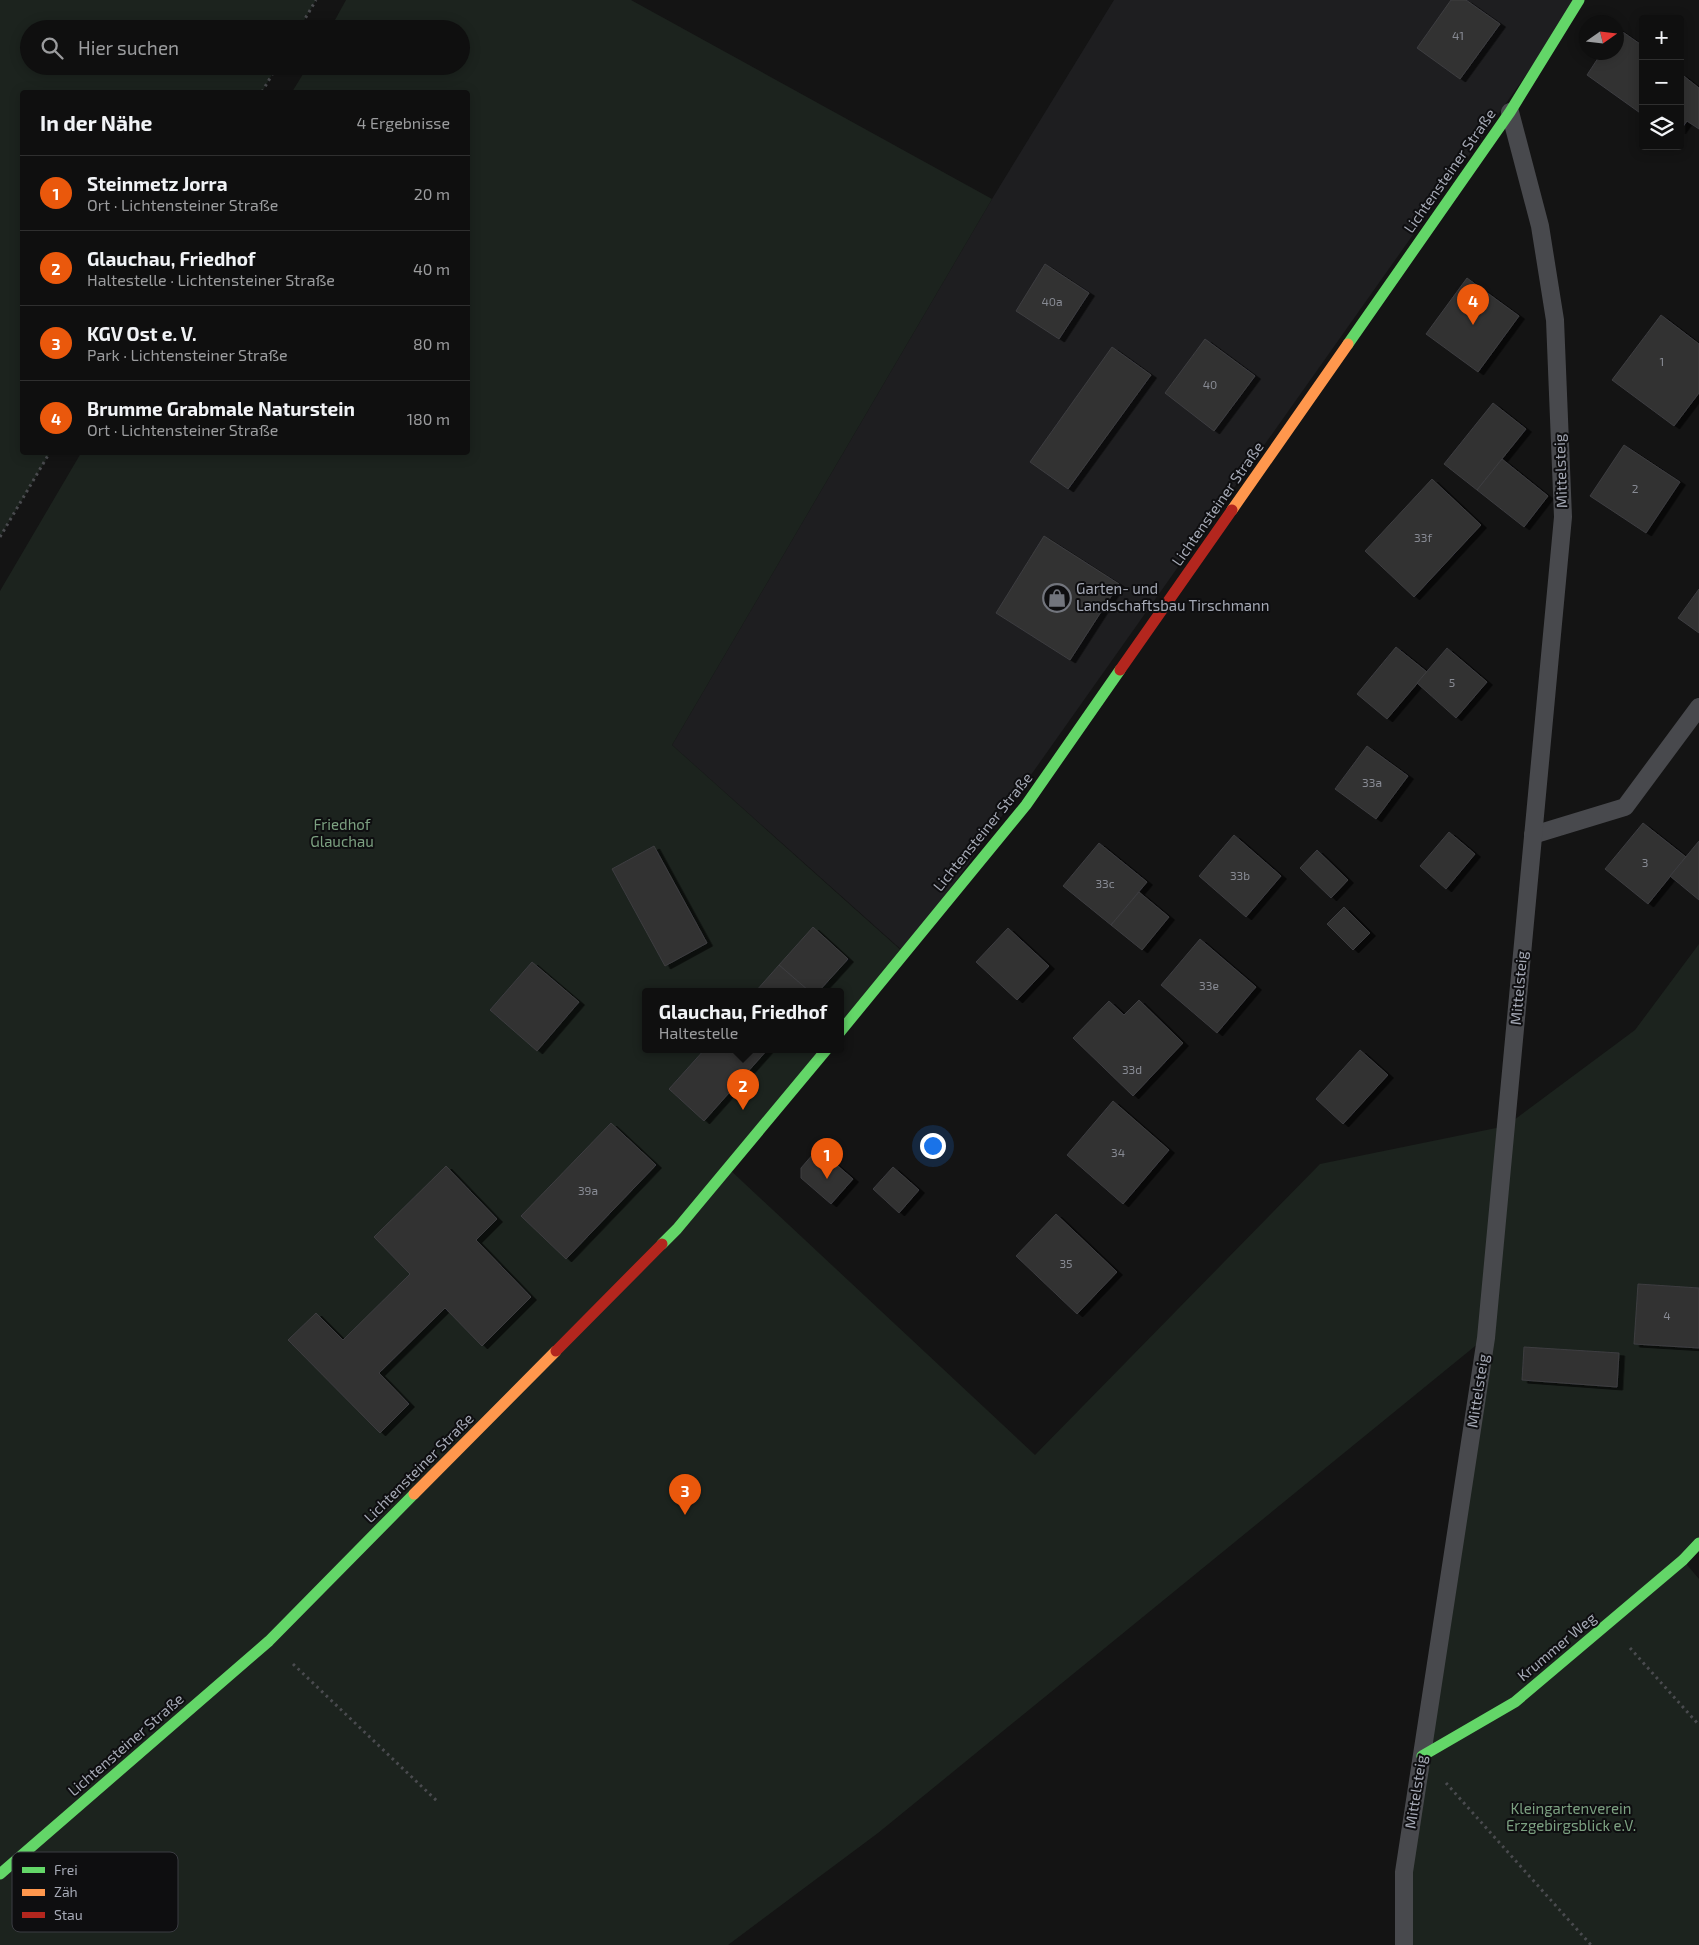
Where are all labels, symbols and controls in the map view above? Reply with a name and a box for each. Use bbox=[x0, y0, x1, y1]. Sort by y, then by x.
north arrow bbox=[1579, 15, 1624, 60]
map controls bbox=[1639, 15, 1684, 150]
button: + bbox=[1639, 15, 1684, 60]
search box bbox=[20, 20, 470, 75]
house number: 41 bbox=[1452, 28, 1464, 42]
icon: search bbox=[38, 34, 66, 62]
text: Hier suchen bbox=[78, 36, 179, 59]
button: − bbox=[1639, 60, 1684, 105]
street label: Lichtensteiner Straße bbox=[1400, 105, 1499, 236]
button: layers bbox=[1639, 105, 1684, 150]
text: In der Nähe bbox=[40, 110, 152, 135]
text: 4 Ergebnisse bbox=[357, 113, 450, 132]
text: Steinmetz Jorra bbox=[87, 172, 228, 195]
text: 1 bbox=[53, 184, 59, 203]
text: 20 m bbox=[414, 184, 450, 203]
text: Ort · Lichtensteiner Straße bbox=[87, 195, 278, 214]
text: Glauchau, Friedhof bbox=[87, 247, 256, 270]
text: 2 bbox=[51, 259, 61, 278]
text: 40 m bbox=[413, 259, 450, 278]
text: Haltestelle · Lichtensteiner Straße bbox=[87, 270, 335, 289]
pin: 4 bbox=[1457, 284, 1489, 325]
house number: 40a bbox=[1041, 294, 1063, 308]
text: KGV Ost e. V. bbox=[87, 322, 197, 345]
text: 3 bbox=[51, 334, 61, 353]
text: 80 m bbox=[413, 334, 450, 353]
text: Park · Lichtensteiner Straße bbox=[87, 345, 288, 364]
house number: 1 bbox=[1660, 354, 1664, 368]
house number: 40 bbox=[1203, 377, 1217, 391]
text: Brumme Grabmale Naturstein bbox=[87, 397, 355, 420]
text: 4 bbox=[51, 409, 61, 428]
text: 180 m bbox=[407, 409, 450, 428]
text: Ort · Lichtensteiner Straße bbox=[87, 420, 278, 439]
street label: Mittelsteig bbox=[1550, 433, 1570, 508]
street label: Lichtensteiner Straße bbox=[1168, 438, 1267, 569]
house number: 2 bbox=[1632, 481, 1639, 495]
house number: 33f bbox=[1414, 530, 1432, 544]
place label: Garten- und Landschaftsbau Tirschmann bbox=[1076, 579, 1269, 614]
shop icon: Garten- und Landschaftsbau Tirschmann bbox=[1042, 583, 1072, 613]
house number: 5 bbox=[1449, 675, 1455, 689]
street label: Lichtensteiner Straße bbox=[929, 768, 1036, 894]
house number: 33a bbox=[1362, 775, 1382, 789]
park label: Friedhof Glauchau bbox=[310, 815, 374, 850]
house number: 3 bbox=[1642, 855, 1648, 869]
house number: 33b bbox=[1230, 868, 1250, 882]
house number: 33c bbox=[1095, 876, 1115, 890]
street label: Mittelsteig bbox=[1506, 949, 1530, 1026]
house number: 33e bbox=[1199, 978, 1219, 992]
popup bbox=[642, 988, 844, 1053]
text: Glauchau, Friedhof bbox=[659, 1000, 827, 1023]
text: Haltestelle bbox=[659, 1023, 738, 1042]
house number: 33d bbox=[1122, 1062, 1142, 1076]
pin: 2 bbox=[727, 1069, 759, 1110]
your location bbox=[920, 1133, 946, 1159]
pin: 1 bbox=[811, 1138, 843, 1179]
house number: 34 bbox=[1111, 1145, 1125, 1159]
house number: 39a bbox=[578, 1183, 598, 1197]
house number: 35 bbox=[1059, 1256, 1073, 1270]
house number: 4 bbox=[1663, 1308, 1671, 1322]
street label: Mittelsteig bbox=[1462, 1352, 1492, 1429]
street label: Lichtensteiner Straße bbox=[360, 1409, 477, 1526]
pin: 3 bbox=[669, 1474, 701, 1515]
street label: Krummer Weg bbox=[1513, 1608, 1600, 1684]
street label: Lichtensteiner Straße bbox=[64, 1689, 187, 1799]
street label: Mittelsteig bbox=[1400, 1753, 1430, 1830]
park label: Kleingartenverein Erzgebirgsblick e.V. bbox=[1506, 1799, 1636, 1834]
legend bbox=[12, 1852, 178, 1932]
text: Frei bbox=[54, 1861, 78, 1878]
text: Zäh bbox=[54, 1883, 78, 1900]
text: Stau bbox=[54, 1906, 83, 1923]

